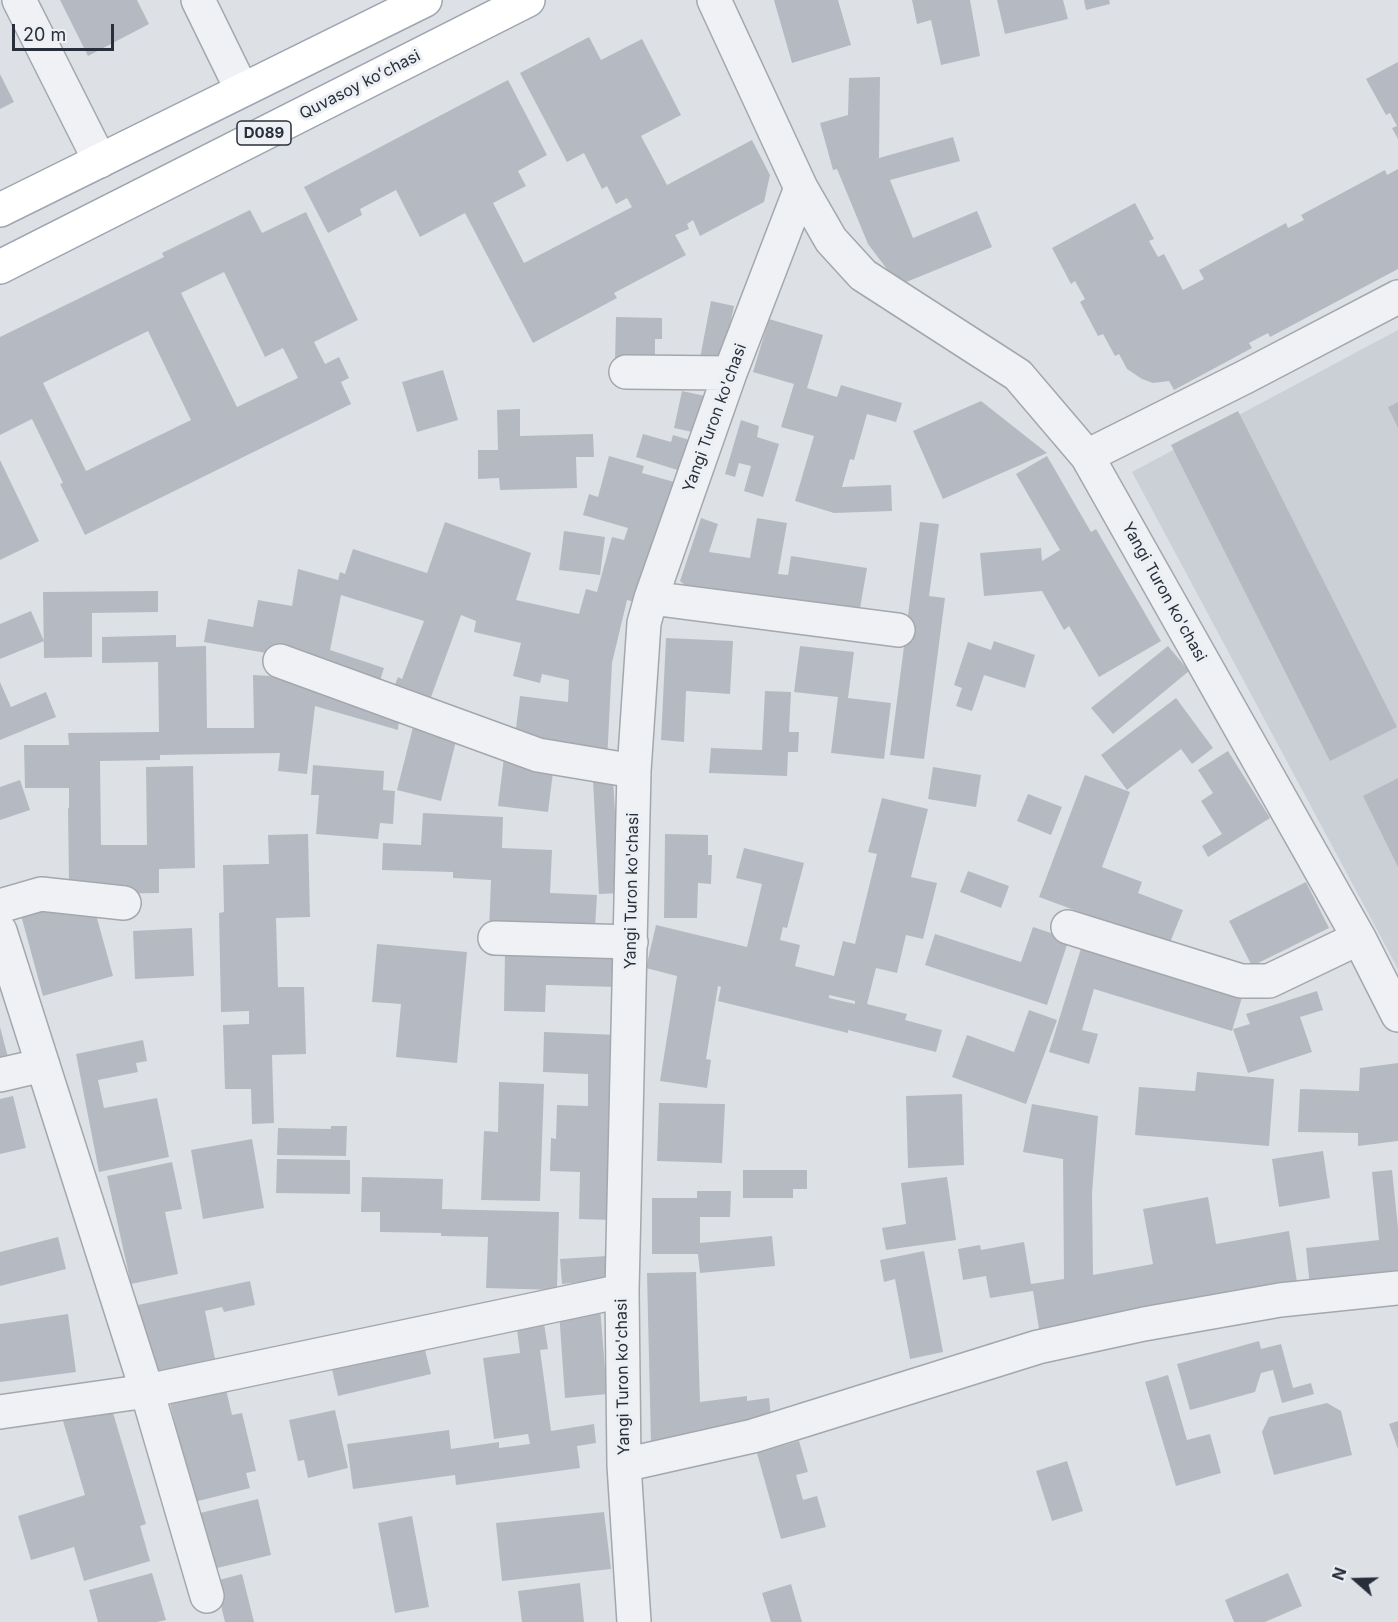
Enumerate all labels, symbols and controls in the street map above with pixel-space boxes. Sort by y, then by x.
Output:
scale bar [15,12,117,50]
text: 20 m [23,24,66,45]
street label: Quvasoy koʻchasi [296,46,424,124]
road number: D089 [237,121,291,145]
street label: Yangi Turon ko'chasi [679,341,751,495]
street label: Yangi Turon ko'chasi [1118,519,1210,665]
street label: Yangi Turon ko'chasi [621,813,643,969]
street label: Yangi Turon ko'chasi [612,1299,634,1455]
north arrow [1326,1550,1386,1610]
text: N [1328,1565,1351,1583]

